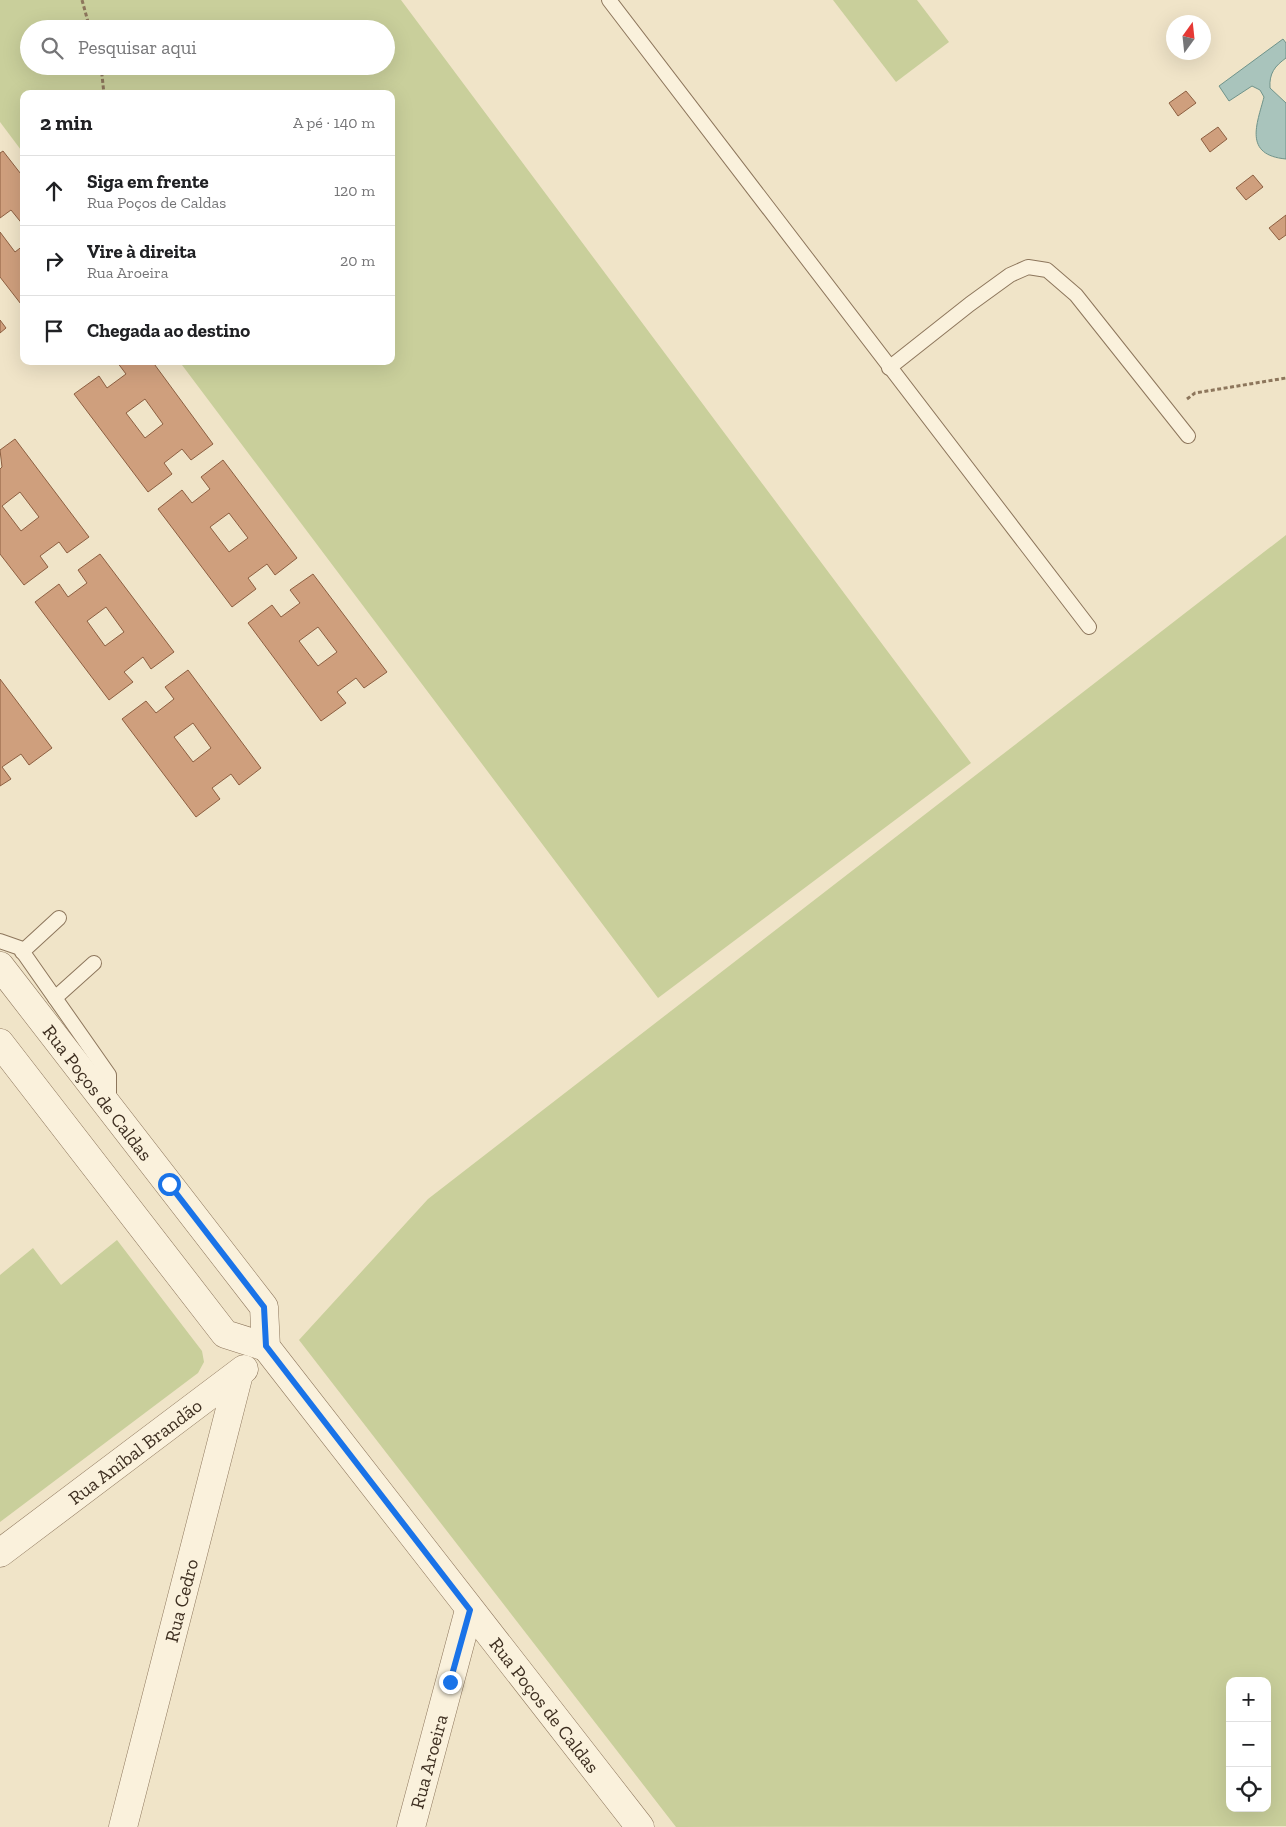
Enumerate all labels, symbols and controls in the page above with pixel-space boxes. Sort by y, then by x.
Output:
north arrow [1166,15,1211,60]
search box [20,20,395,75]
icon: search [38,34,66,62]
text: Pesquisar aqui [78,36,197,59]
text: 2 min [40,110,92,135]
text: A pé · 140 m [293,113,375,132]
text: Siga em frente [87,170,209,193]
icon: ahead [40,177,68,205]
text: 120 m [334,181,375,200]
text: Rua Poços de Caldas [87,193,226,212]
text: Vire à direita [87,240,196,263]
icon: right [40,247,68,275]
text: 20 m [340,251,375,270]
text: Rua Aroeira [87,263,168,282]
icon: arrive [40,317,68,345]
text: Chegada ao destino [87,319,250,342]
street label: Rua Poços de Caldas [38,1020,157,1165]
route start [158,1173,181,1196]
street label: Rua Aníbal Brandão [64,1394,207,1509]
street label: Rua Cedro [160,1556,203,1645]
street label: Rua Poços de Caldas [485,1633,604,1778]
route end [439,1671,462,1694]
map controls [1226,1677,1271,1812]
button: + [1226,1677,1271,1722]
street label: Rua Aroeira [405,1712,453,1811]
button: − [1226,1722,1271,1767]
button: locate [1226,1767,1271,1812]

